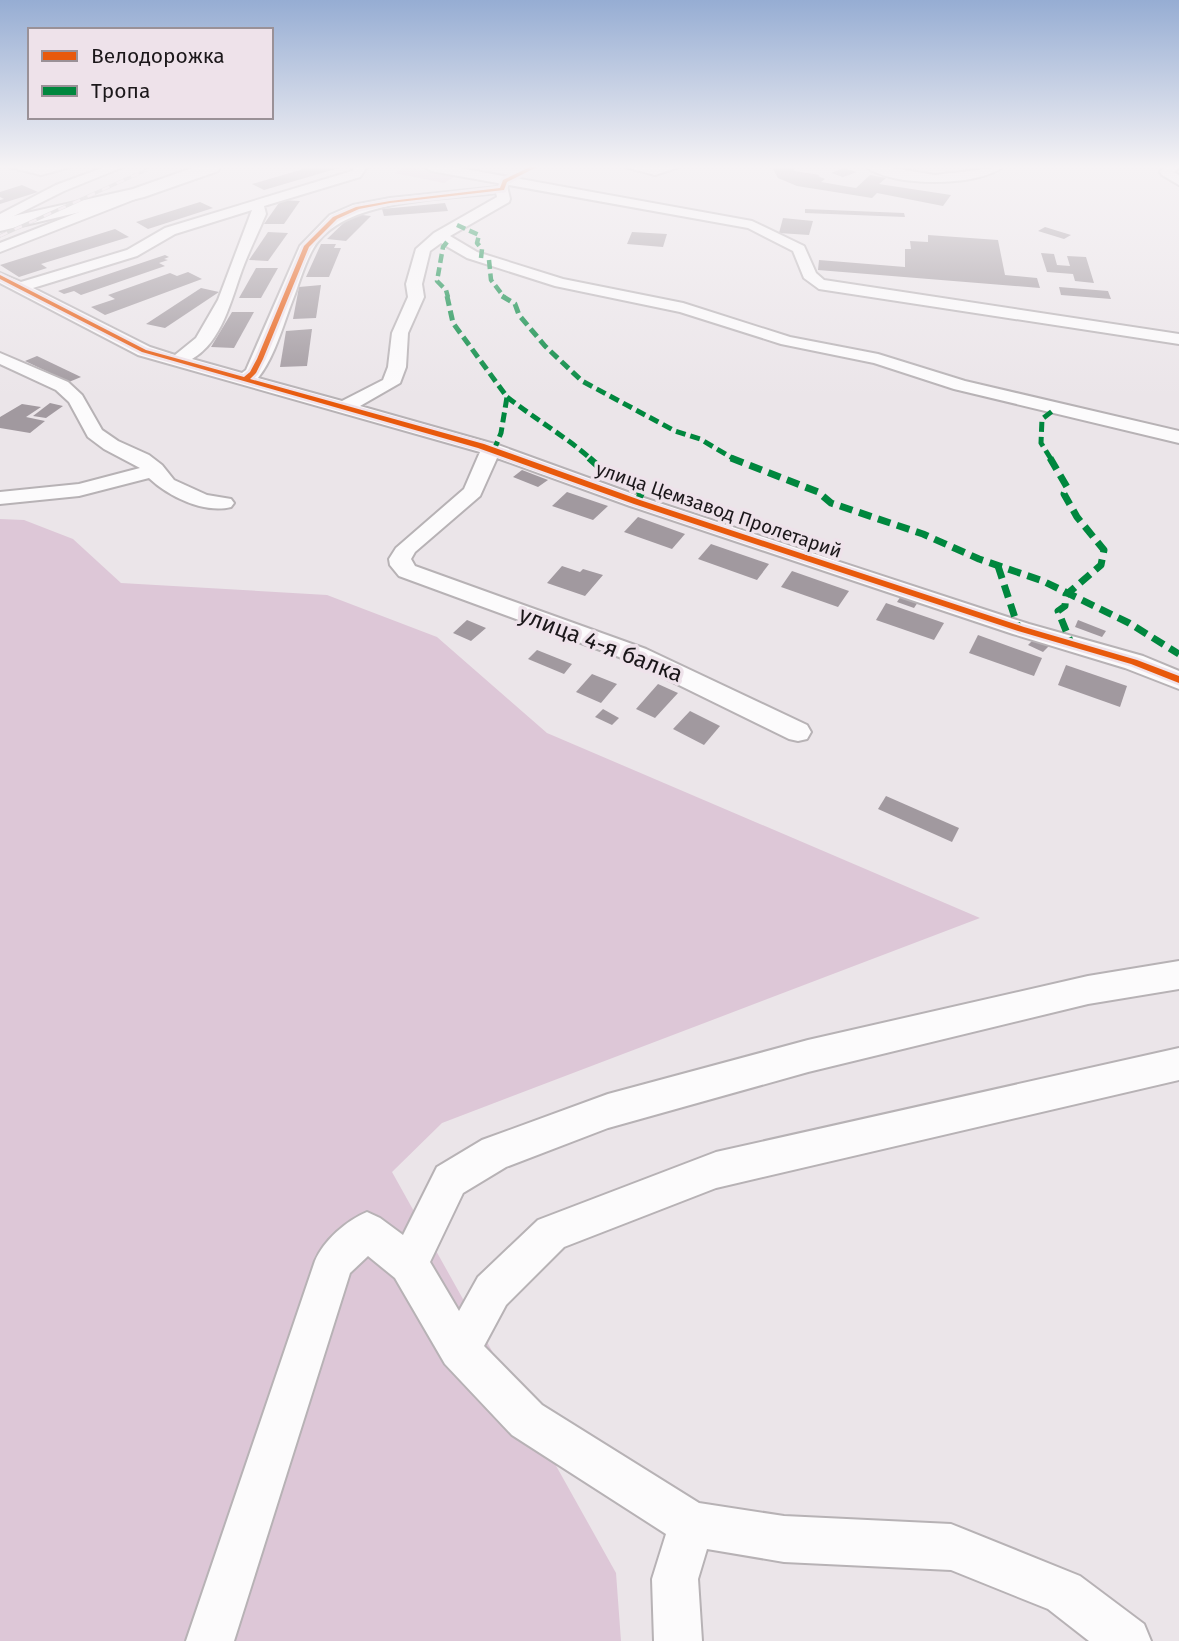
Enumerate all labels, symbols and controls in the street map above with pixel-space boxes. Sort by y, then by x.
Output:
legend [28,28,273,119]
text: Велодорожка [91,43,225,69]
text: Тропа [91,78,150,104]
street label: улица Цемзавод Пролетарий [593,457,845,563]
street label: улица 4-я балка [515,600,687,688]

